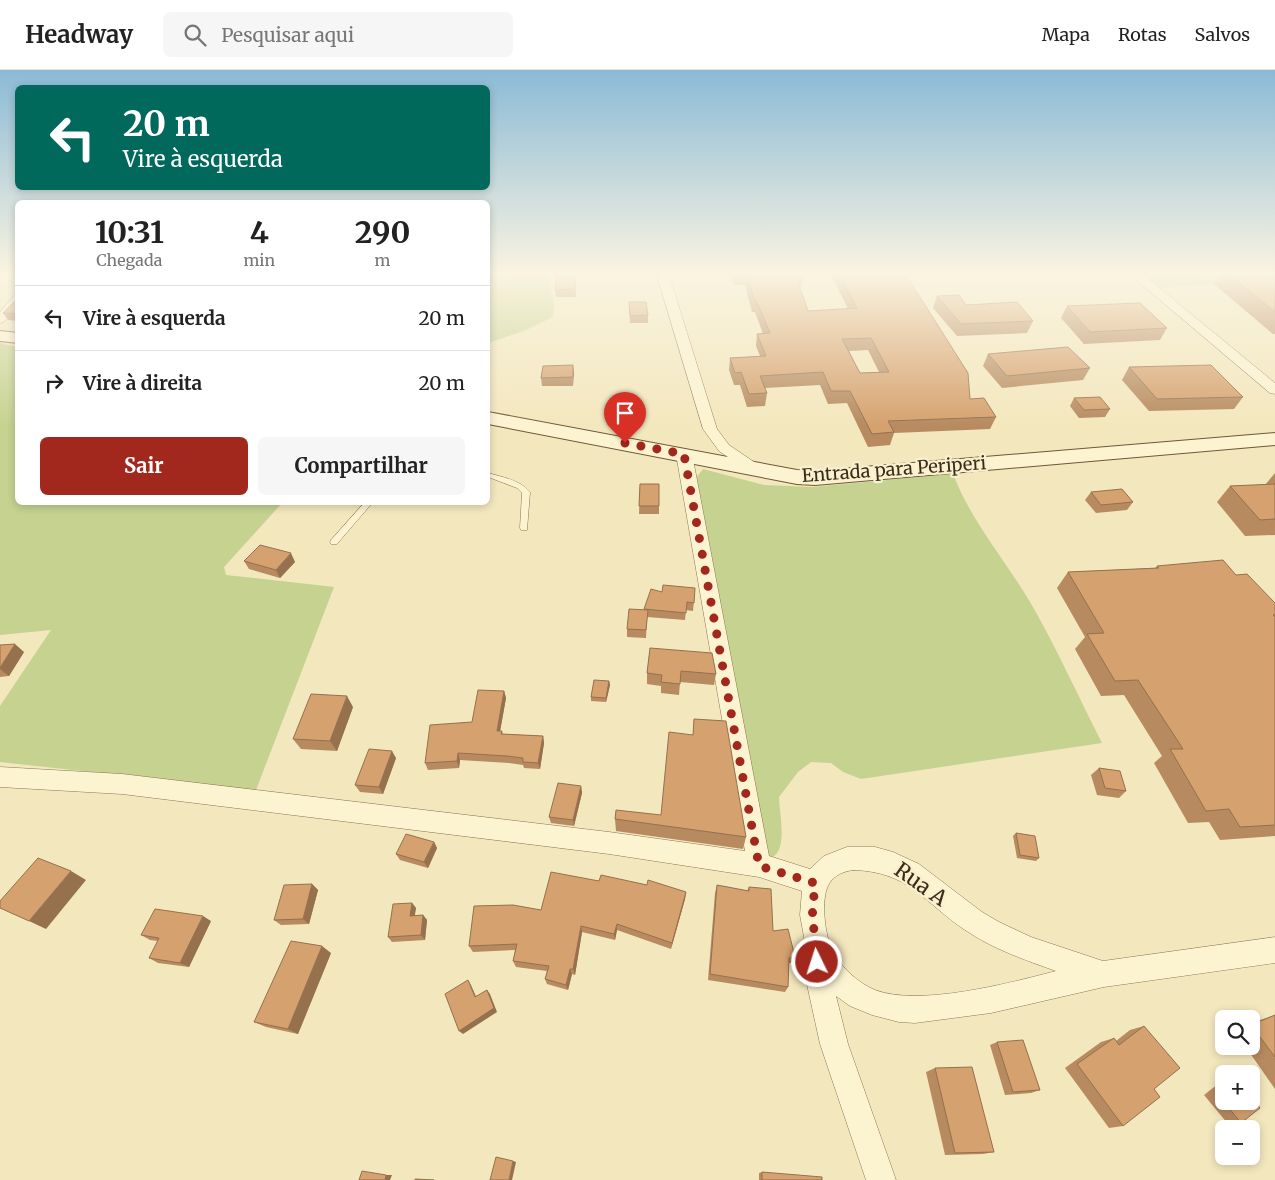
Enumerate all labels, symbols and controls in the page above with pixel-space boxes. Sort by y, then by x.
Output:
search box [163,12,513,57]
text: Headway [25,19,133,50]
icon: search [181,21,209,49]
text: Pesquisar aqui [221,23,354,47]
text: Mapa [1042,23,1090,46]
text: Rotas [1118,23,1167,46]
text: Salvos [1195,23,1250,46]
text: 20 m [123,102,210,146]
icon: left [40,105,105,170]
text: Vire à esquerda [123,145,283,173]
text: 10:31 [95,213,164,251]
text: 4 [250,213,269,251]
text: 290 [355,213,410,251]
text: Chegada [96,250,162,270]
text: min [243,250,275,270]
text: m [375,250,390,270]
icon: left [40,304,68,332]
text: Vire à esquerda [83,306,226,330]
text: 20 m [418,306,465,330]
icon: right [40,369,68,397]
text: Vire à direita [83,371,202,395]
text: 20 m [418,371,465,395]
pin [604,392,646,443]
icon: arrive [611,399,639,427]
button: Sair [40,437,248,495]
button: Compartilhar [258,437,465,495]
street label: Entrada para Periperi [801,451,987,487]
street label: Rua A [889,856,953,912]
position arrow [790,935,842,987]
map controls [1215,1010,1260,1165]
button: search [1215,1010,1260,1055]
button: + [1215,1065,1260,1110]
button: − [1215,1120,1260,1165]

